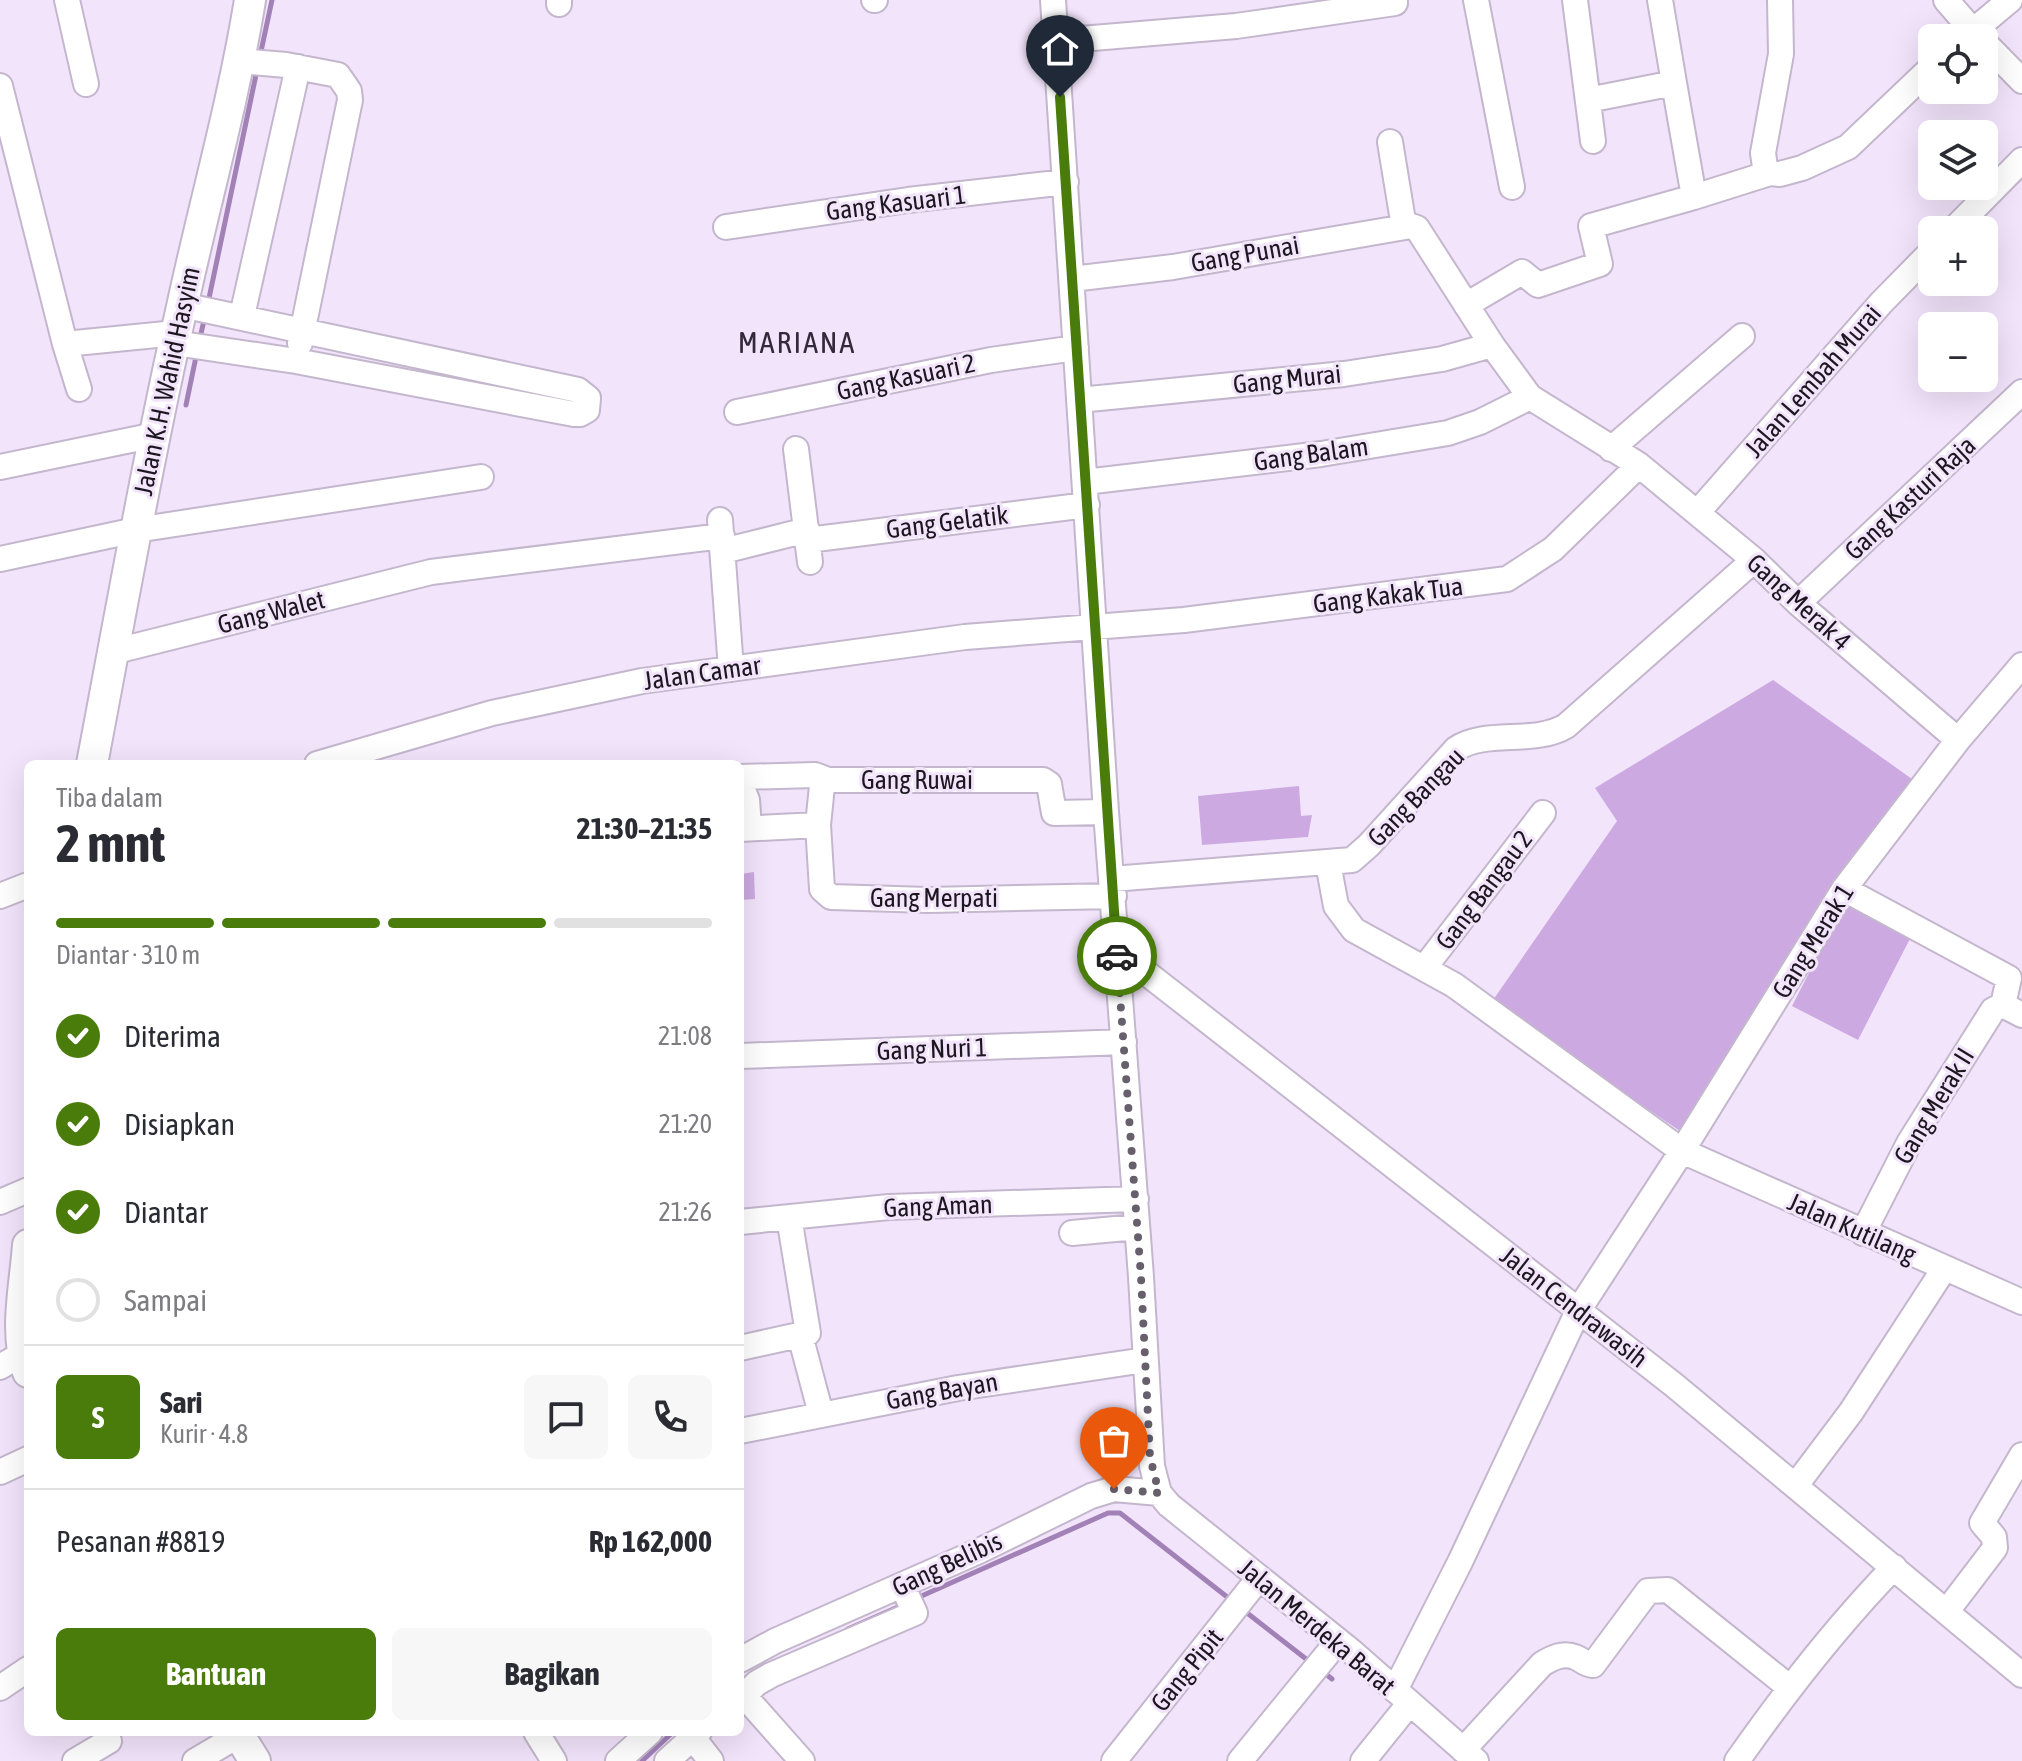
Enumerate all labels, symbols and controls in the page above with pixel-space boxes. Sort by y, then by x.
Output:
pin [1026,15,1094,97]
map controls [1918,24,1998,392]
button: locate [1918,24,1998,104]
icon: home [1038,27,1082,71]
button: layers [1918,120,1998,200]
street label: Gang Kasuari 1 [824,180,968,226]
button: + [1918,216,1998,296]
street label: Gang Punai [1189,230,1301,278]
street label: Jalan K.H. Wahid Hasyim [128,264,206,498]
street label: Jalan Lembah Murai [1739,299,1887,463]
button: − [1918,312,1998,392]
district label: MARIANA [738,325,856,359]
street label: Gang Kasuari 2 [834,348,978,406]
street label: Gang Murai [1232,358,1342,400]
street label: Gang Kasturi Raja [1839,430,1981,566]
street label: Gang Balam [1252,431,1370,477]
street label: Gang Gelatik [884,500,1010,544]
street label: Gang Merak 4 [1741,548,1857,656]
street label: Gang Kakak Tua [1311,571,1465,619]
street label: Gang Walet [214,584,328,640]
street label: Jalan Camar [642,650,763,696]
street label: Gang Bangau [1362,741,1470,853]
street label: Gang Ruwai [861,765,973,795]
text: Tiba dalam [56,783,163,813]
text: 21:30–21:35 [577,811,712,845]
text: 2 mnt [56,813,165,873]
street label: Gang Bangau 2 [1429,825,1539,955]
street label: Gang Merak 1 [1766,878,1860,1004]
street label: Gang Merpati [870,883,998,913]
courier [1077,916,1157,996]
icon: car [1095,934,1139,978]
text: Diantar · 310 m [56,940,200,970]
icon: check [56,1014,100,1058]
text: Diterima [124,1019,221,1053]
text: 21:08 [658,1021,712,1051]
street label: Gang Nuri 1 [876,1032,988,1066]
street label: Gang Merak II [1888,1043,1980,1169]
icon: check [56,1102,100,1146]
text: Disiapkan [124,1107,235,1141]
text: 21:20 [658,1109,712,1139]
street label: Jalan Kutilang [1783,1186,1921,1270]
street label: Gang Aman [883,1189,993,1223]
icon: check [56,1190,100,1234]
text: Diantar [124,1195,208,1229]
text: 21:26 [658,1197,712,1227]
street label: Jalan Cendrawasih [1494,1240,1654,1374]
text: Sampai [124,1283,207,1317]
street label: Gang Bayan [884,1366,1000,1416]
button: chat [524,1375,608,1459]
button: phone [628,1375,712,1459]
text: Sari [160,1385,202,1419]
text: S [92,1400,104,1434]
pin [1080,1407,1148,1489]
text: Kurir · 4.8 [160,1419,248,1449]
icon: bag [1092,1419,1136,1463]
text: Pesanan #8819 [56,1524,225,1558]
text: Rp 162,000 [589,1524,712,1558]
street label: Gang Belibis [887,1526,1007,1602]
street label: Jalan Merdeka Barat [1233,1553,1401,1701]
street label: Gang Pipit [1145,1623,1229,1717]
button: Bantuan [56,1628,376,1720]
button: Bagikan [392,1628,712,1720]

